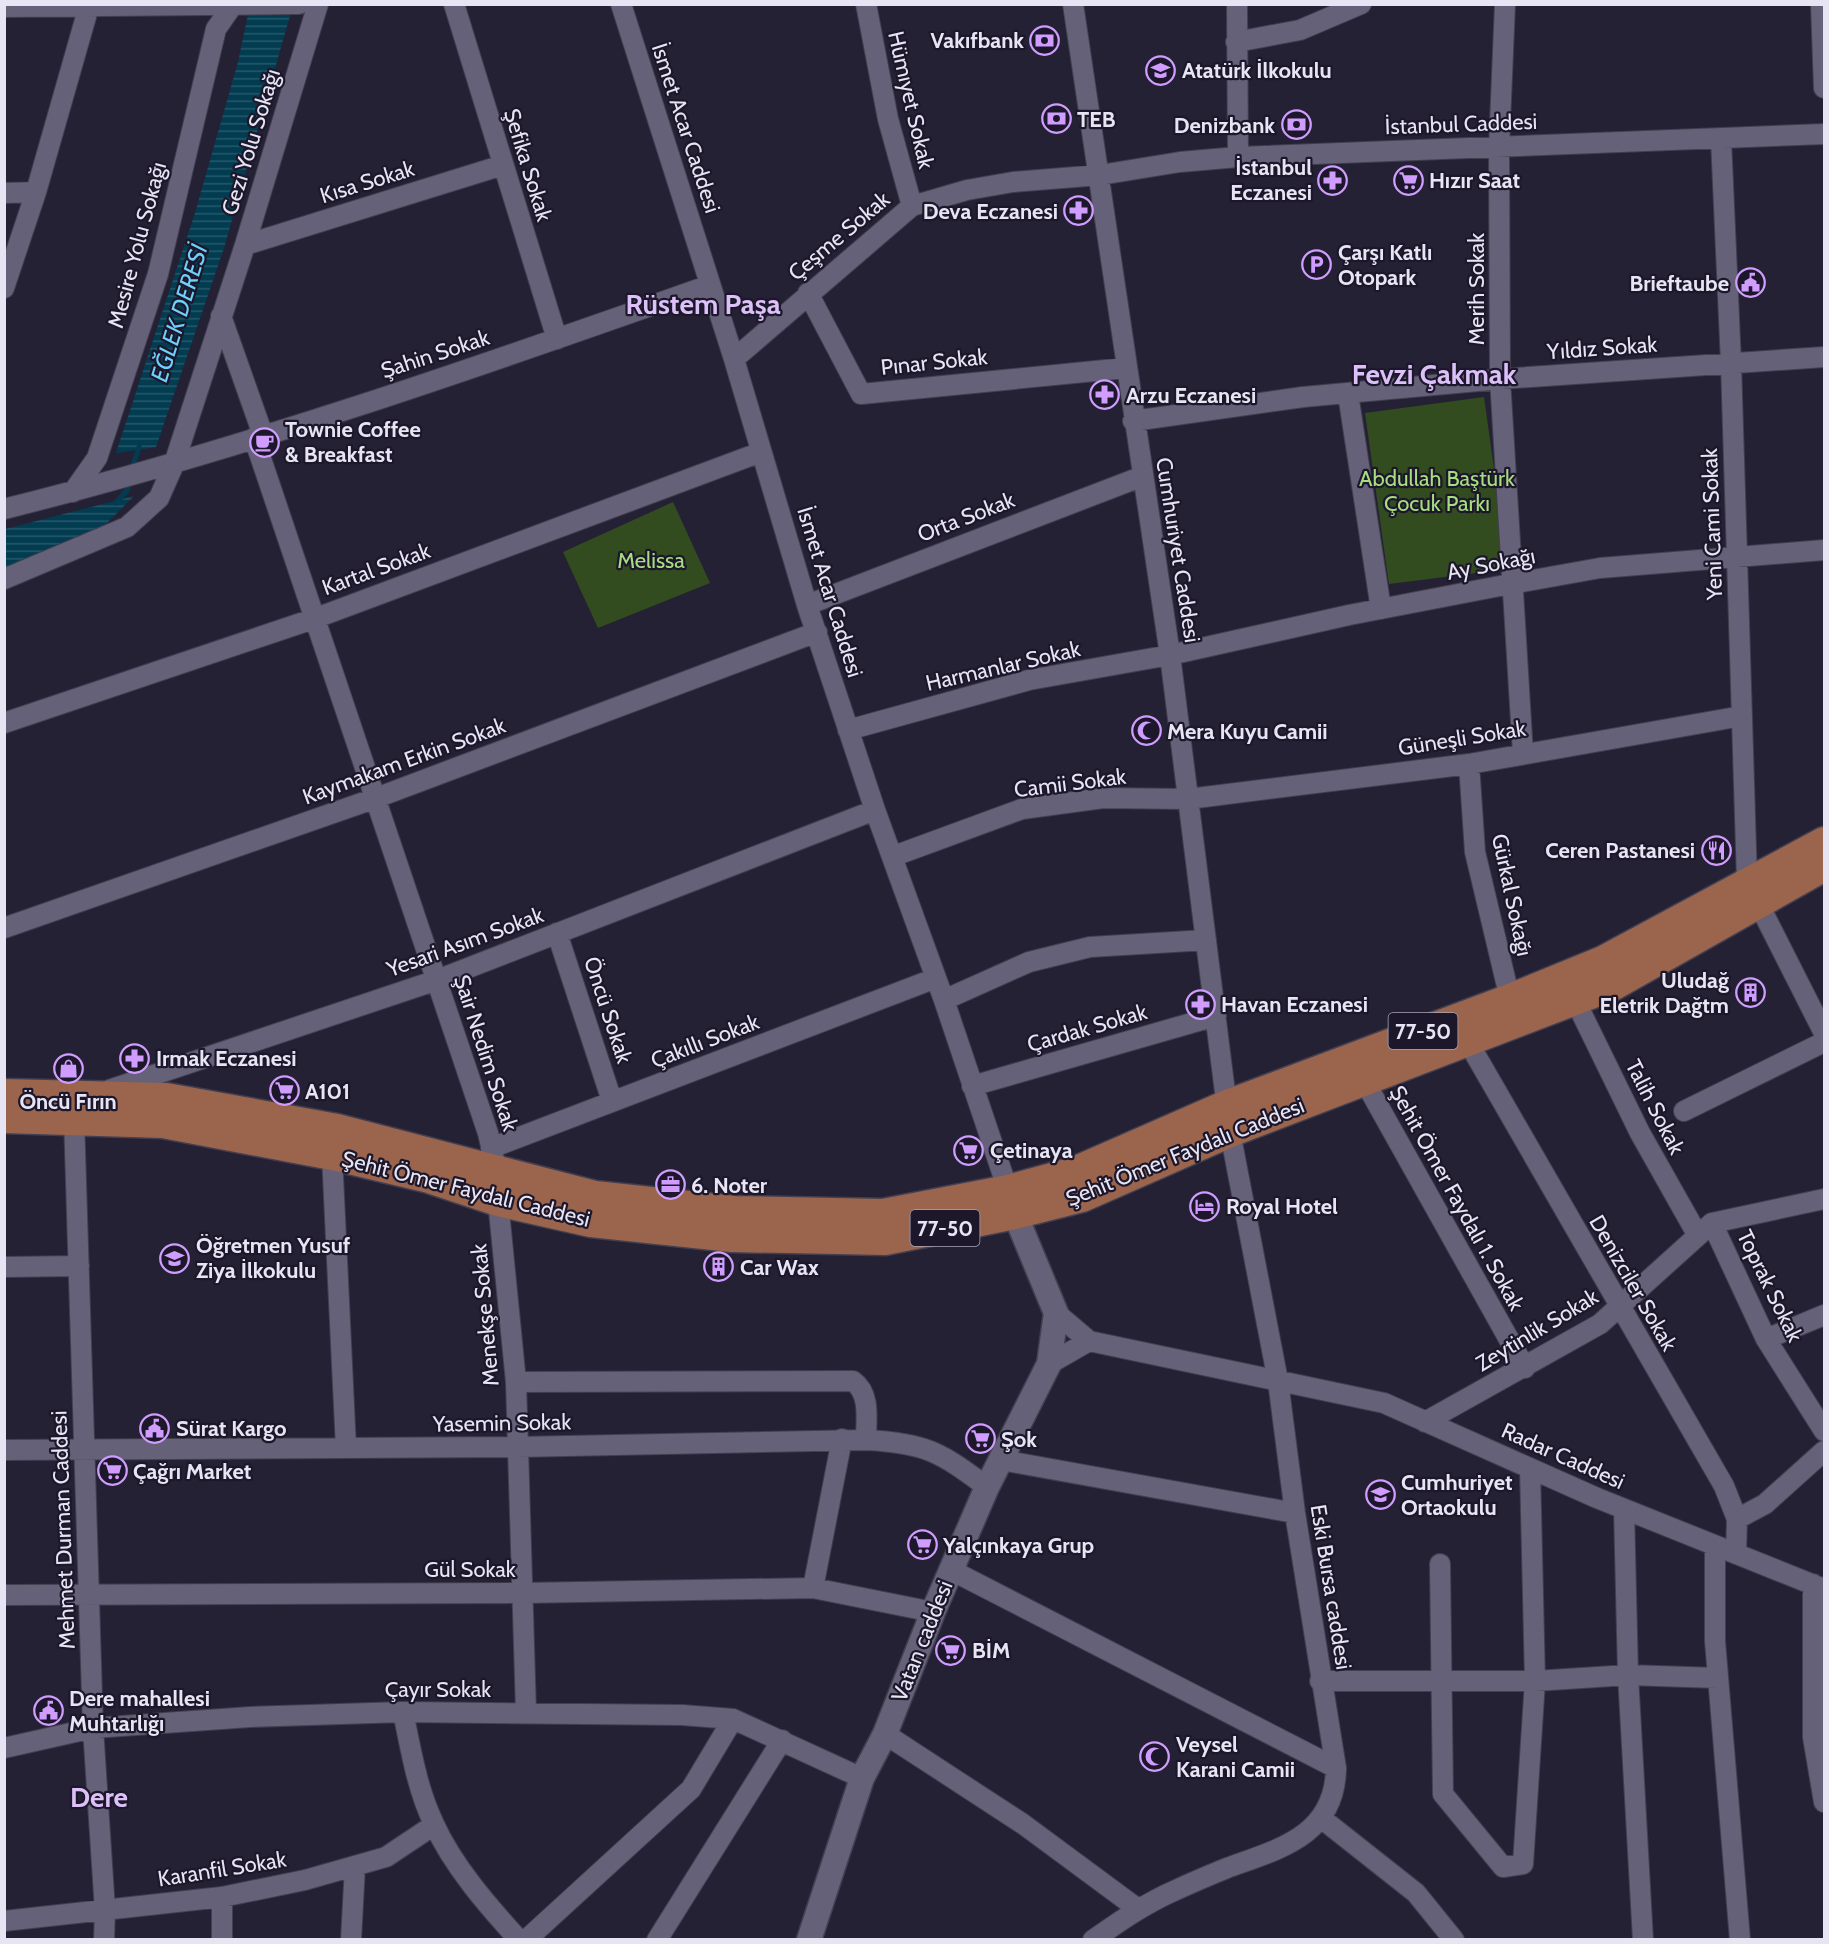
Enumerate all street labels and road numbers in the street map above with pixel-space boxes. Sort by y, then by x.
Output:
street label: Hümıyet Sokak [882,29,940,172]
street label: İsmet Acar Caddesi [646,40,726,216]
street label: Gezi Yolu Sokağı [216,66,286,218]
street label: Şefika Sokak [498,105,558,225]
street label: İstanbul Caddesi [1384,108,1538,140]
street label: Kısa Sokak [316,155,418,209]
street label: Mesire Yolu Sokağı [102,159,172,331]
street label: Çeşme Sokak [783,186,895,286]
street label: Merih Sokak [1463,233,1490,345]
street label: Şahin Sokak [377,324,493,384]
street label: Yıldız Sokak [1545,331,1658,365]
street label: Pınar Sokak [879,343,989,381]
street label: Yeni Cami Sokak [1696,447,1728,601]
street label: Cumhuriyet Caddesi [1150,455,1206,645]
street label: Orta Sokak [914,486,1018,548]
street label: İsmet Acar Caddesi [791,503,869,681]
street label: Kartal Sokak [318,537,434,601]
street label: Ay Sokağı [1444,542,1538,586]
street label: Harmanlar Sokak [923,635,1083,697]
street label: Kaymakam Erkin Sokak [299,712,509,810]
street label: Güneşli Sokak [1396,715,1528,761]
street label: Camii Sokak [1012,763,1128,803]
street label: Gürkal Sokağı [1486,831,1538,959]
street label: Yesari Asım Sokak [382,901,547,983]
street label: Öncü Sokak [578,953,638,1067]
street label: Şair Nedim Sokak [448,971,524,1135]
street label: Çardak Sokak [1024,998,1150,1058]
street label: Çakıllı Sokak [647,1008,763,1074]
road number: 77-50 [1388,1013,1458,1049]
street label: Talih Sokak [1620,1055,1690,1159]
street label: Şehit Ömer Faydalı 1. Sokak [1384,1081,1530,1315]
street label: Şehit Ömer Faydalı Caddesi [1062,1092,1308,1212]
street label: Şehit Ömer Faydalı Caddesi [339,1145,593,1233]
road number: 77-50 [910,1210,980,1246]
street label: Denizciler Sokak [1583,1210,1683,1356]
street label: Toprak Sokak [1731,1225,1809,1347]
street label: Menekşe Sokak [465,1243,505,1387]
street label: Zeytinlik Sokak [1471,1283,1603,1377]
street label: Yasemin Sokak [432,1408,571,1438]
street label: Mehmet Durman Caddesi [45,1410,81,1650]
street label: Radar Caddesi [1497,1417,1629,1495]
street label: Eski Bursa caddesi [1305,1503,1357,1671]
street label: Gül Sokak [424,1556,516,1583]
street label: Vatan caddesi [885,1577,959,1705]
street label: Çayır Sokak [385,1676,491,1703]
street label: Karanfil Sokak [156,1845,288,1892]

